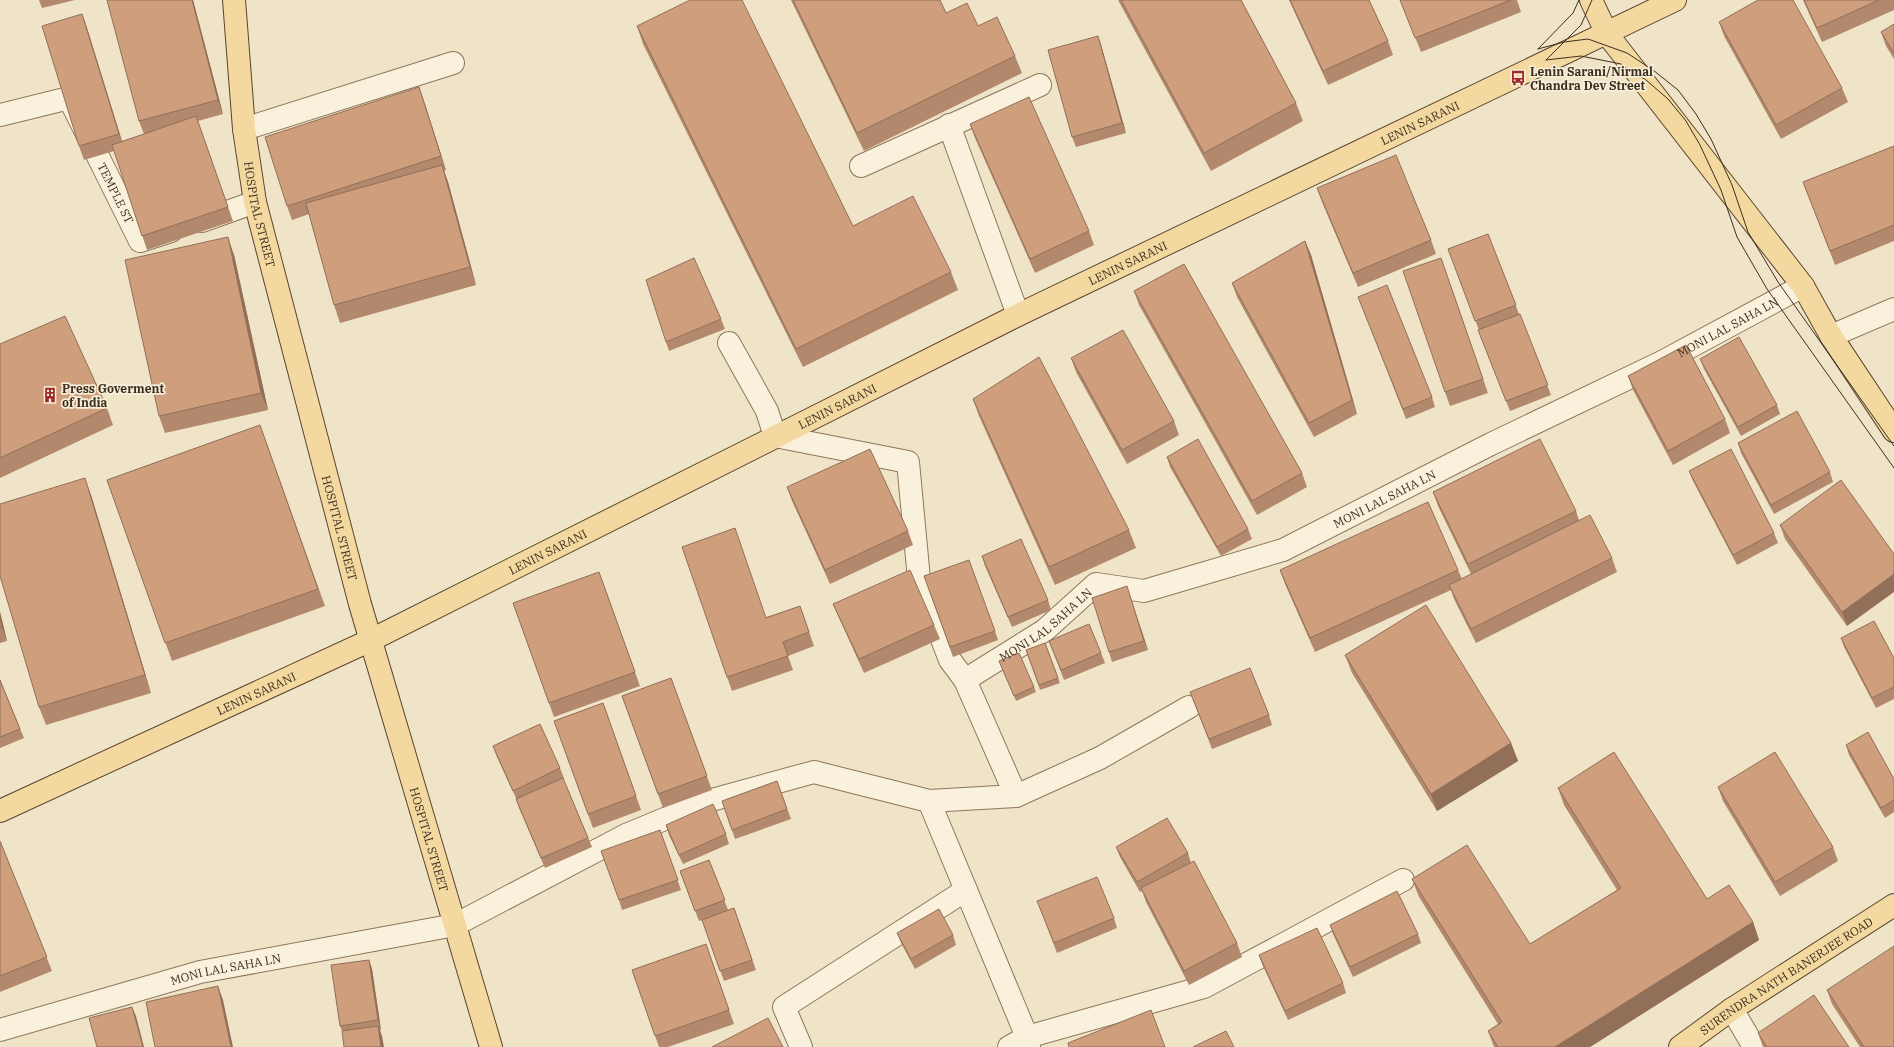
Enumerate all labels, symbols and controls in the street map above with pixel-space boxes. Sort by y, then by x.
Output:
place label: Lenin Sarani/Nirmal Chandra Dev Street [1530,64,1653,93]
bus stop icon: Lenin Sarani/Nirmal Chandra Dev Street [1509,69,1527,87]
street label: LENIN SARANI [1378,97,1461,148]
street label: TEMPLE ST [95,160,138,226]
street label: HOSPITAL STREET [241,160,279,269]
street label: LENIN SARANI [1086,237,1169,288]
street label: MONI LAL SAHA LN [1674,293,1781,360]
street label: LENIN SARANI [795,380,879,432]
place label: Press Goverment of India [62,381,164,410]
building icon: Press Goverment of India [41,386,59,404]
street label: MONI LAL SAHA LN [1330,466,1438,531]
street label: HOSPITAL STREET [319,474,361,582]
street label: LENIN SARANI [506,525,589,577]
street label: MONI LAL SAHA LN [996,584,1095,664]
street label: LENIN SARANI [214,668,298,718]
street label: HOSPITAL STREET [407,785,452,893]
street label: SURENDRA NATH BANERJEE ROAD [1697,913,1875,1038]
street label: MONI LAL SAHA LN [168,950,282,988]

